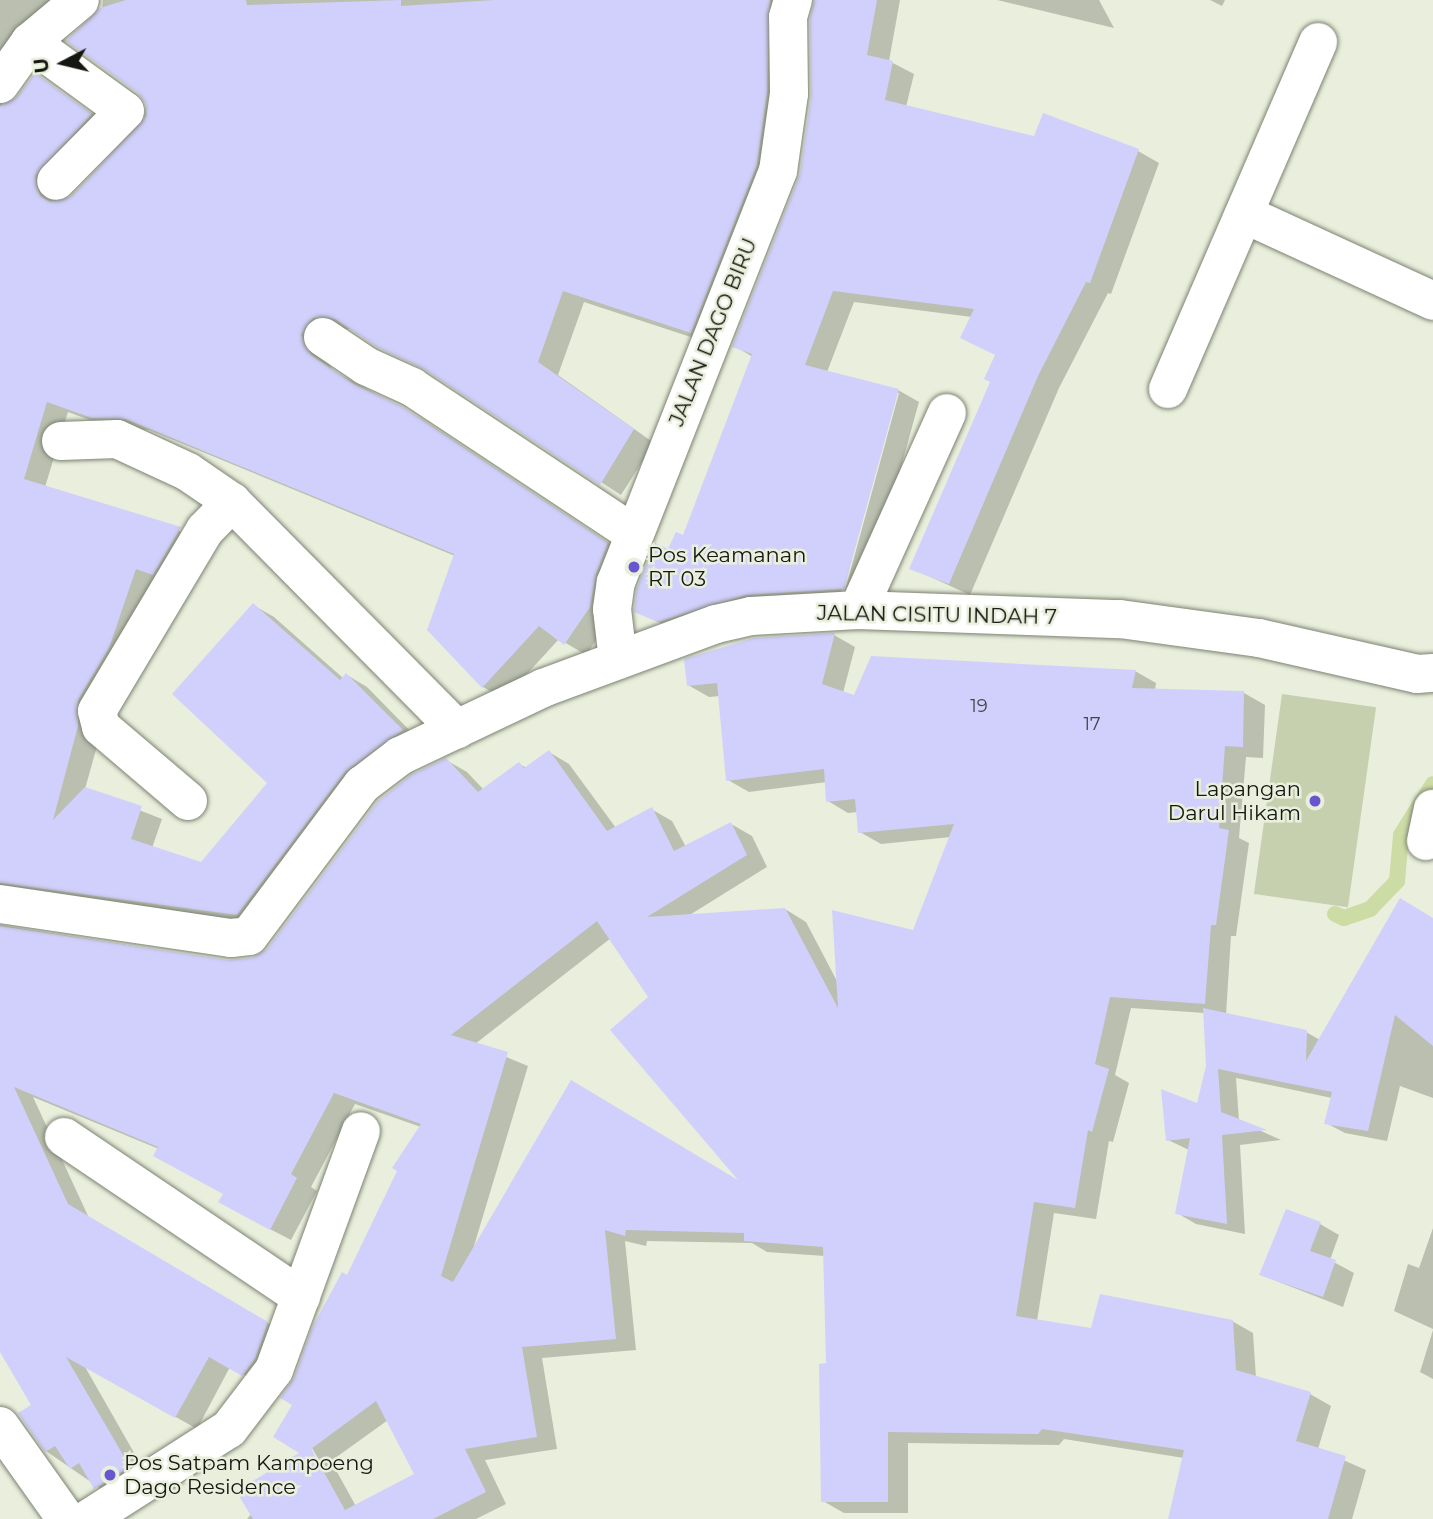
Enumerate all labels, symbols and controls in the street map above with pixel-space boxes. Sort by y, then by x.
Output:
north arrow [28,28,98,98]
text: U [29,57,54,74]
street label: JALAN DAGO BIRU [664,234,762,430]
place label: Pos Keamanan RT 03 [648,542,806,592]
marker: Pos Keamanan RT 03 [626,559,642,575]
street label: JALAN CISITU INDAH 7 [817,600,1057,630]
house number: 19 [970,695,988,717]
house number: 17 [1083,713,1101,735]
place label: Lapangan Darul Hikam [1168,776,1301,826]
marker: Lapangan Darul Hikam [1307,793,1323,809]
place label: Pos Satpam Kampoeng Dago Residence [124,1450,374,1500]
marker: Pos Satpam Kampoeng Dago Residence [102,1467,118,1483]

